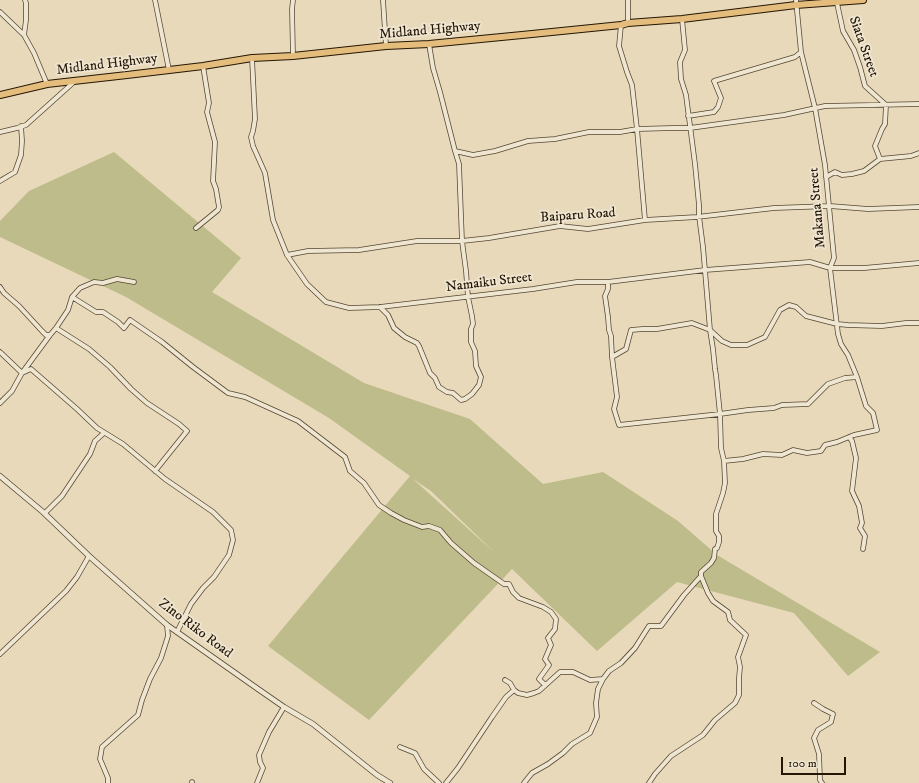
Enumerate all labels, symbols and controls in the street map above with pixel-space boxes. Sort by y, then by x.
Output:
street label: Siata Street [844,14,882,80]
street label: Midland Highway [379,18,481,44]
street label: Midland Highway [56,50,158,80]
street label: Makana Street [806,167,830,249]
street label: Baiparu Road [540,205,616,227]
street label: Namaiku Street [445,269,533,297]
street label: Zino Riko Road [155,596,235,662]
scale bar [783,749,848,775]
text: 100 m [788,756,817,771]

